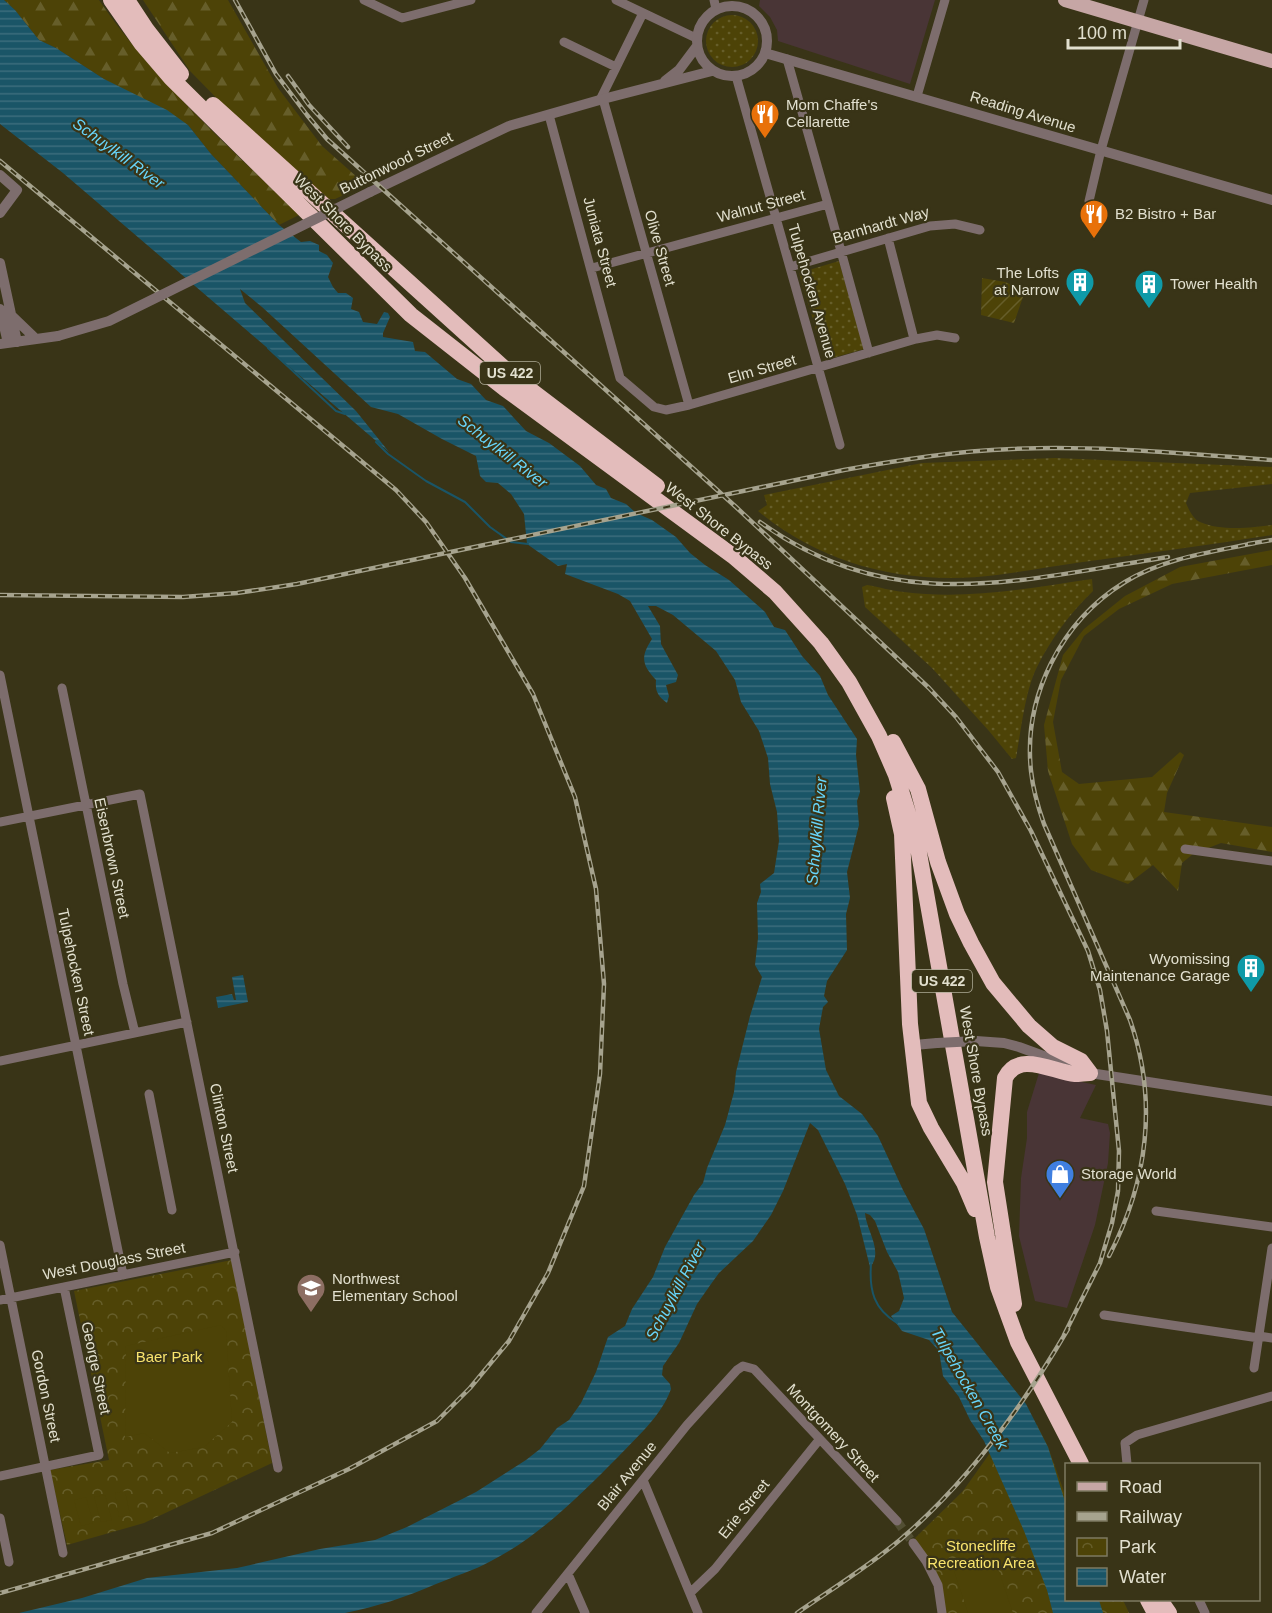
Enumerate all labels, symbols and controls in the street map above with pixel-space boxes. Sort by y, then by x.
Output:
scale bar [1068,12,1180,50]
text: 100 m [1077,23,1127,43]
street label: Reading Avenue [968,87,1078,136]
place label: Mom Chaffe's Cellarette [786,96,878,130]
restaurant icon: Mom Chaffe's Cellarette [749,98,781,140]
water label: Schuylkill River [70,115,168,193]
street label: Buttonwood Street [337,127,456,197]
street label: West Shore Bypass [291,170,396,275]
street label: Walnut Street [715,185,807,225]
street label: Juniata Street [580,195,621,290]
restaurant icon: B2 Bistro + Bar [1078,198,1110,240]
street label: Barnhardt Way [831,203,931,246]
place label: B2 Bistro + Bar [1115,205,1216,222]
street label: Olive Street [642,208,680,289]
street label: Tulpehocken Avenue [785,222,840,360]
place label: The Lofts at Narrow [994,264,1059,298]
building icon: The Lofts at Narrow [1064,266,1096,308]
building icon: Tower Health [1133,268,1165,310]
place label: Tower Health [1170,275,1258,292]
street label: Elm Street [726,350,799,386]
road number: US 422 [480,362,540,384]
water label: Schuylkill River [455,411,551,492]
street label: West Shore Bypass [662,478,776,573]
water label: Schuylkill River [803,776,830,886]
street label: Eisenbrown Street [91,796,134,920]
street label: Tulpehocken Street [55,907,98,1038]
place label: Wyomissing Maintenance Garage [1090,950,1230,984]
building icon: Wyomissing Maintenance Garage [1235,952,1267,994]
road number: US 422 [912,970,972,992]
street label: West Shore Bypass [957,1005,996,1137]
street label: Clinton Street [207,1082,242,1175]
shop icon: Storage World [1044,1158,1076,1200]
place label: Storage World [1081,1165,1177,1182]
street label: West Douglass Street [41,1238,187,1283]
water label: Schuylkill River [642,1239,709,1343]
place label: Northwest Elementary School [332,1270,458,1304]
school or university icon: Northwest Elementary School [295,1272,327,1314]
street label: George Street [78,1320,115,1417]
water label: Tulpehocken Creek [928,1324,1012,1453]
street label: Gordon Street [28,1348,65,1445]
park label: Baer Park [136,1348,203,1365]
street label: Montgomery Street [784,1380,884,1486]
street label: Blair Avenue [594,1438,660,1514]
legend [1065,1463,1260,1601]
street label: Erie Street [715,1475,773,1542]
text: Road [1119,1477,1162,1497]
text: Railway [1119,1507,1182,1527]
park label: Stonecliffe Recreation Area [927,1537,1035,1571]
text: Park [1119,1537,1157,1557]
text: Water [1119,1567,1166,1587]

